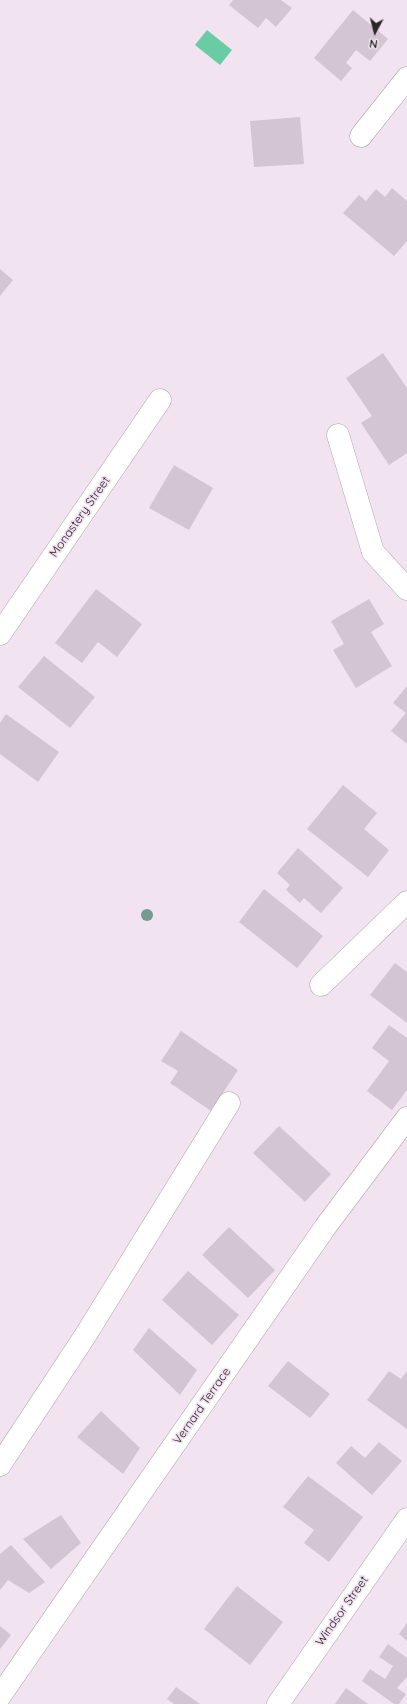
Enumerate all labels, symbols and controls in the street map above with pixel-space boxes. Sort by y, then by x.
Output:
north arrow [355,12,395,52]
text: N [369,36,378,51]
street label: Monastery Street [47,474,113,560]
street label: Vernard Terrace [170,1365,234,1447]
street label: Windsor Street [313,1573,371,1649]

